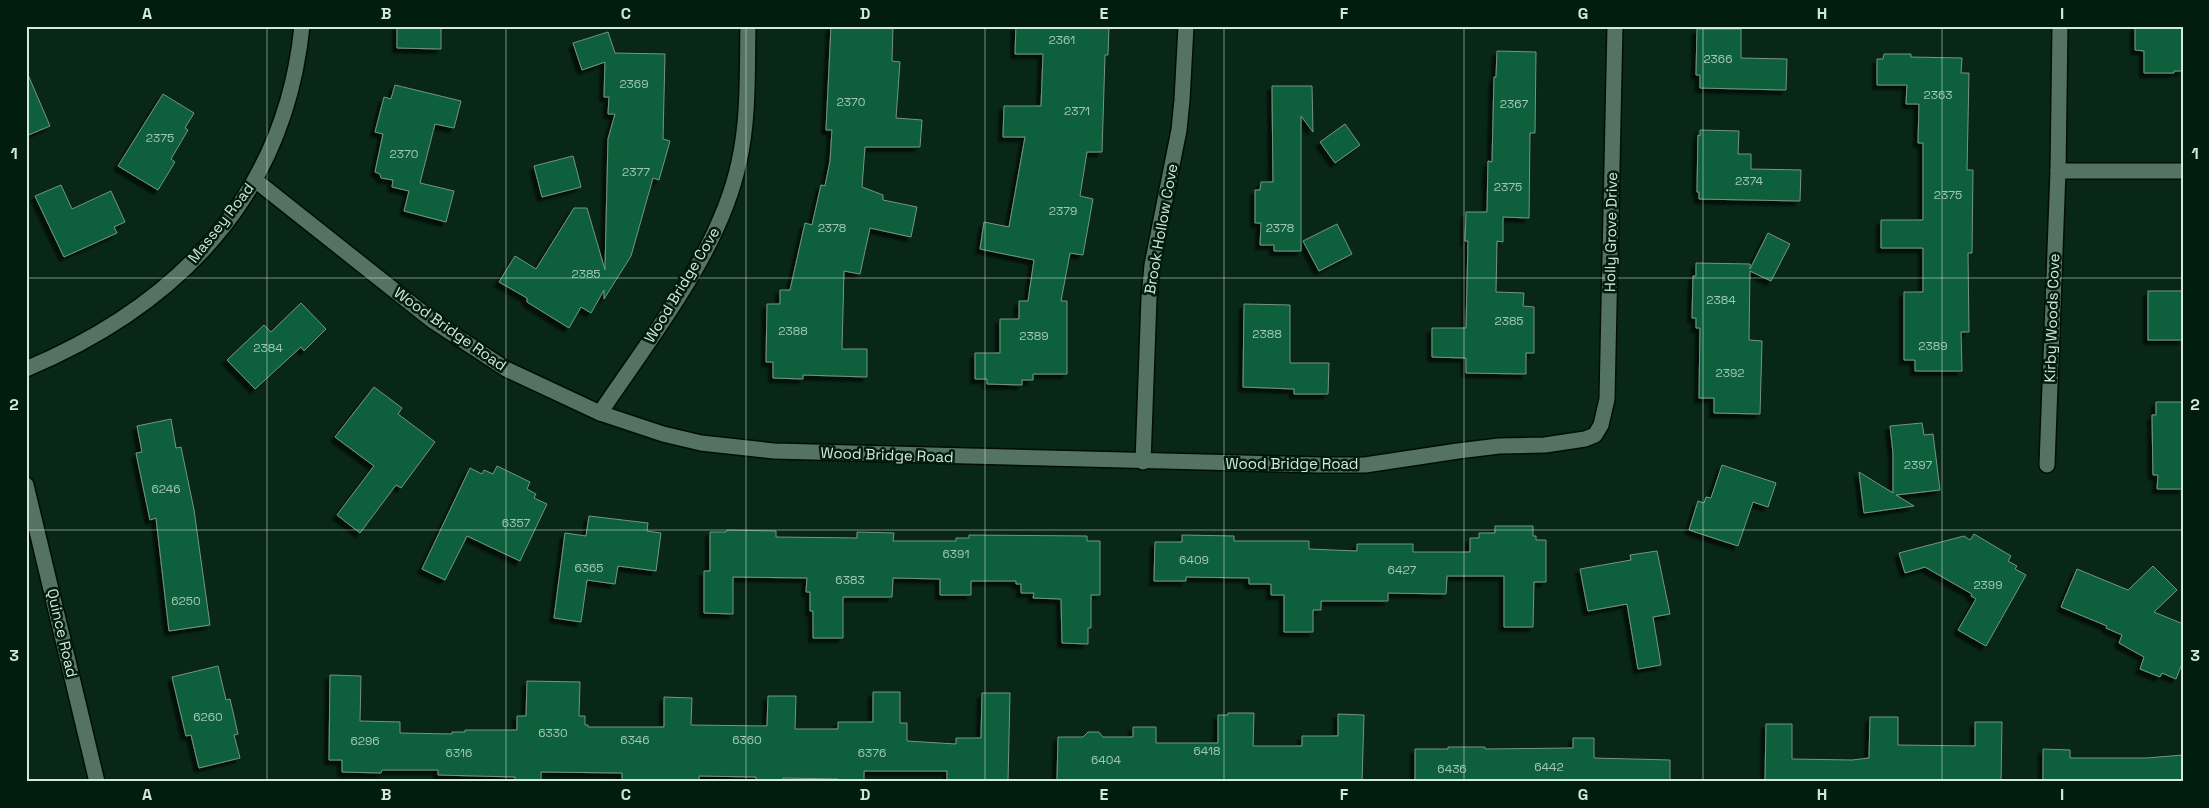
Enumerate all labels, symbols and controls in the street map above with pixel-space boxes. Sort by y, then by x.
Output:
text: A [142,3,152,24]
text: B [381,3,391,24]
text: C [621,3,631,24]
text: D [860,3,870,24]
text: E [1100,3,1109,24]
text: F [1340,3,1349,24]
text: G [1578,3,1588,24]
text: H [1817,3,1827,24]
text: I [2060,3,2064,24]
house number: 2361 [1049,32,1075,48]
house number: 2366 [1703,51,1733,67]
house number: 2369 [619,76,649,92]
house number: 2363 [1923,87,1953,103]
house number: 2370 [837,94,865,110]
house number: 2367 [1500,96,1528,112]
house number: 2371 [1064,103,1090,119]
house number: 2375 [146,130,174,146]
text: 1 [10,143,18,164]
text: 1 [2191,143,2199,164]
house number: 2370 [390,146,418,162]
street label: Brook Hollow Cove [1140,162,1181,296]
house number: 2377 [622,164,650,180]
street label: Holly Grove Drive [1600,172,1621,292]
house number: 2374 [1735,173,1763,189]
street label: Massey Road [184,179,258,266]
house number: 2375 [1494,179,1522,195]
house number: 2375 [1934,187,1962,203]
house number: 2379 [1049,203,1077,219]
house number: 2378 [818,220,846,236]
house number: 2378 [1266,220,1294,236]
street label: Wood Bridge Cove [640,223,724,346]
street label: Kirby Woods Cove [2040,253,2063,383]
house number: 2385 [571,266,601,282]
street label: Wood Bridge Road [390,283,510,375]
house number: 2384 [1706,292,1736,308]
house number: 2385 [1494,313,1524,329]
house number: 2388 [778,323,808,339]
house number: 2388 [1252,326,1282,342]
house number: 2389 [1019,328,1049,344]
house number: 2389 [1918,338,1948,354]
house number: 2384 [253,340,283,356]
house number: 2392 [1715,365,1745,381]
text: 2 [9,394,19,415]
text: 2 [2190,394,2200,415]
street label: Wood Bridge Road [820,443,954,466]
street label: Wood Bridge Road [1225,454,1359,473]
house number: 2397 [1904,457,1932,473]
house number: 6246 [151,481,181,497]
house number: 6357 [502,515,530,531]
house number: 6391 [943,546,969,562]
house number: 6409 [1179,552,1209,568]
house number: 6365 [574,560,604,576]
house number: 6427 [1388,562,1417,578]
house number: 6383 [835,572,865,588]
house number: 2399 [1973,577,2003,593]
street label: Quince Road [43,587,82,679]
house number: 6250 [171,593,201,609]
text: 3 [9,645,19,666]
text: 3 [2190,645,2200,666]
house number: 6260 [193,709,223,725]
house number: 6330 [538,725,568,741]
house number: 6346 [620,732,650,748]
house number: 6360 [732,732,762,748]
house number: 6296 [350,733,380,749]
house number: 6418 [1193,743,1221,759]
house number: 6316 [446,745,472,761]
house number: 6376 [858,745,886,761]
house number: 6404 [1091,752,1122,768]
house number: 6442 [1534,759,1564,775]
house number: 6436 [1437,761,1467,777]
text: A [142,784,152,805]
text: B [381,784,391,805]
text: C [621,784,631,805]
text: D [860,784,870,805]
text: E [1100,784,1109,805]
text: F [1340,784,1349,805]
text: G [1578,784,1588,805]
text: H [1817,784,1827,805]
text: I [2060,784,2064,805]

